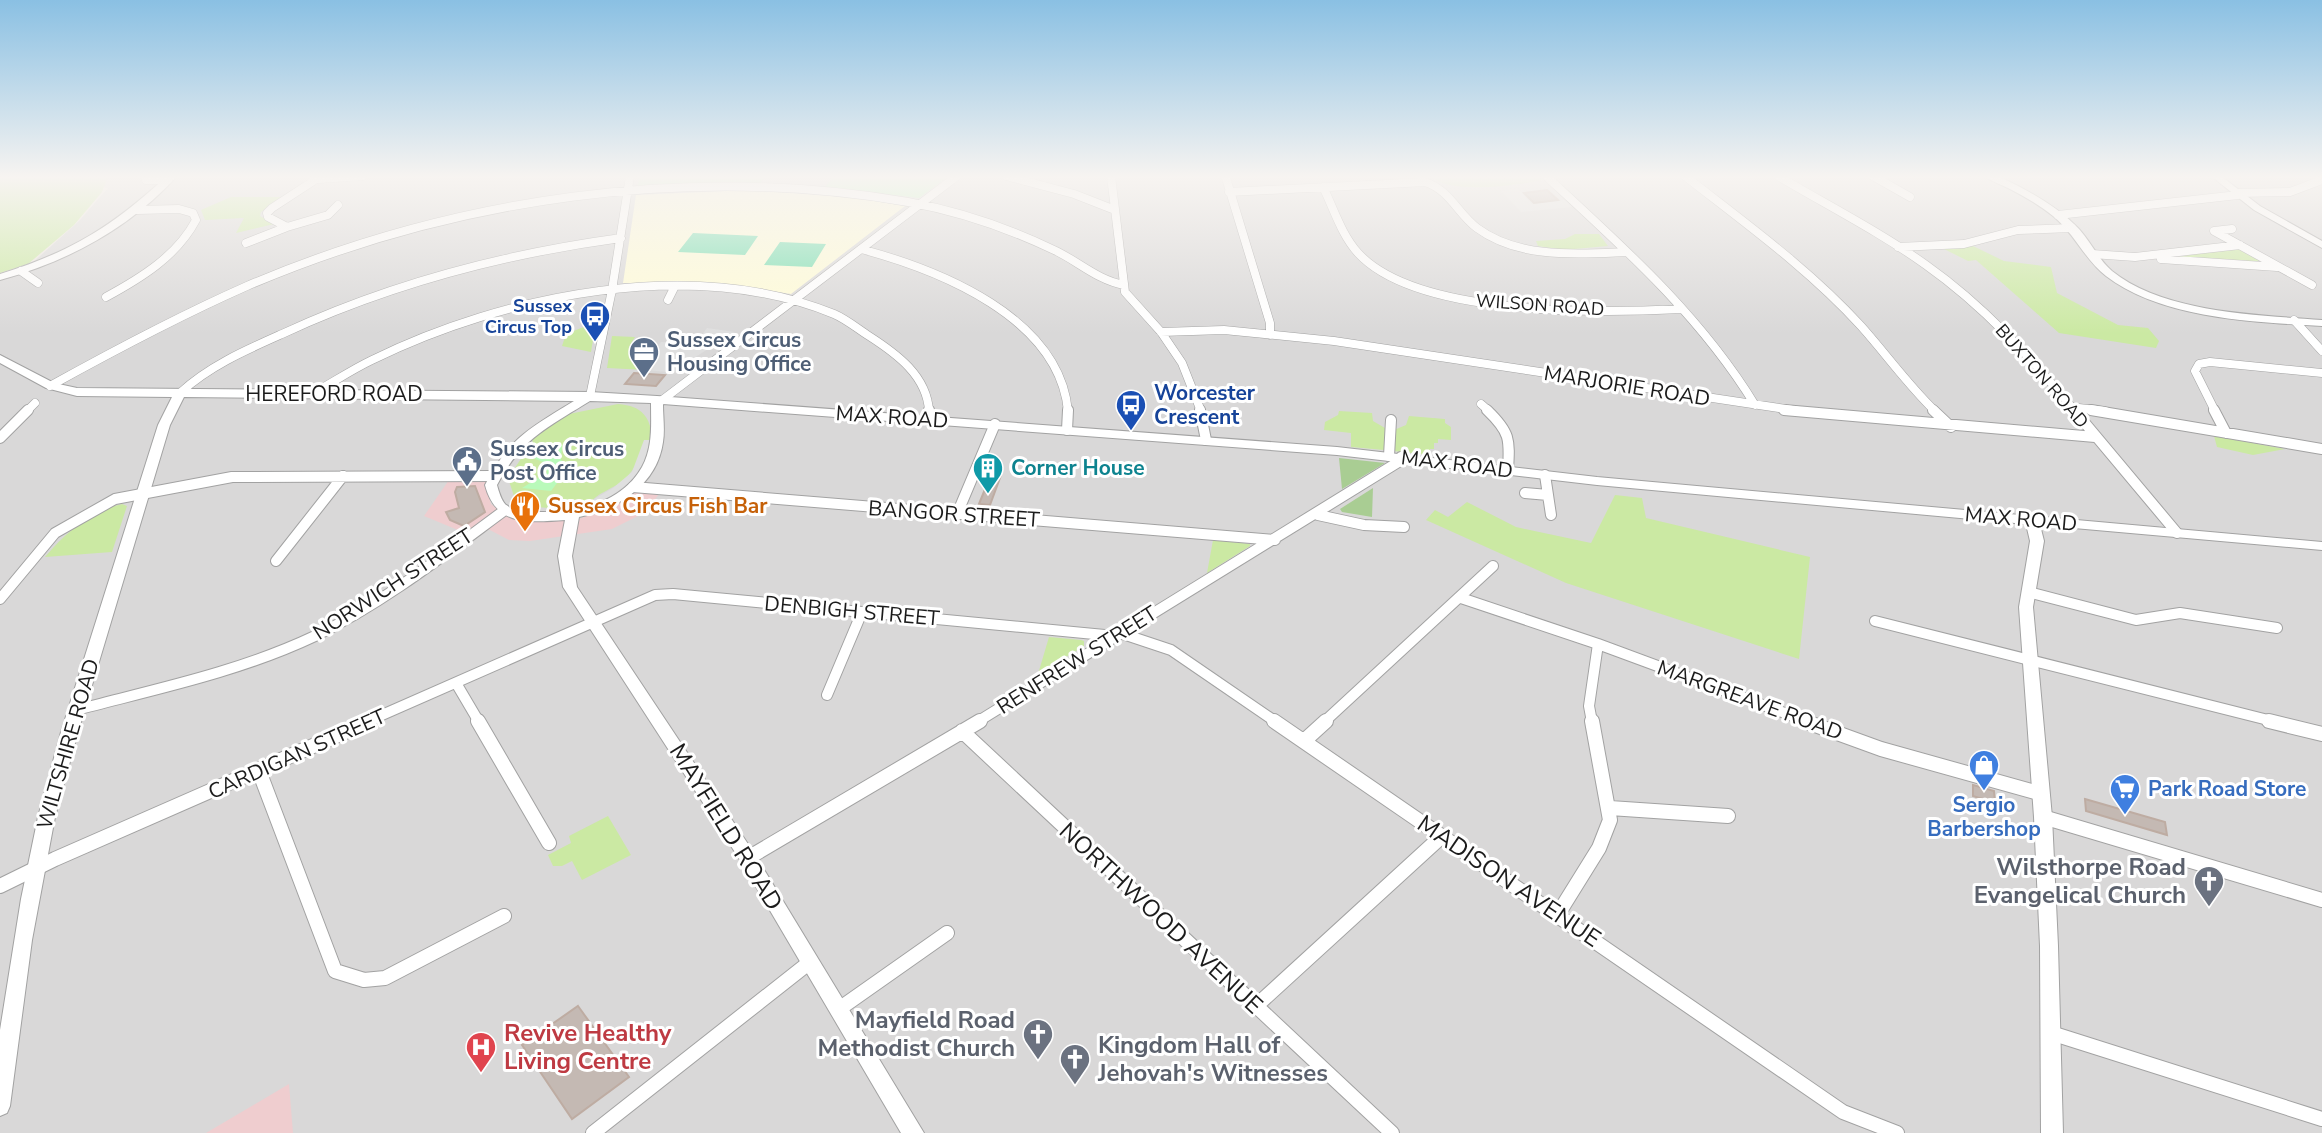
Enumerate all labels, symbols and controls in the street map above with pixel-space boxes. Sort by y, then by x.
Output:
street label: WILSON ROAD [1475,289,1605,321]
place label: Sussex Circus Top [485,294,572,339]
bus stop icon: Sussex Circus Top [578,299,612,343]
street label: BUXTON ROAD [1990,319,2094,433]
place label: Sussex Circus Housing Office [667,326,811,378]
office icon: Sussex Circus Housing Office [627,335,661,379]
street label: MARJORIE ROAD [1542,359,1712,413]
place label: Worcester Crescent [1154,379,1256,431]
street label: HEREFORD ROAD [245,380,423,408]
bus stop icon: Worcester Crescent [1114,388,1148,432]
street label: MAX ROAD [835,399,949,435]
place label: Sussex Circus Post Office [490,435,624,487]
street label: MAX ROAD [1399,443,1515,485]
public building icon: Sussex Circus Post Office [450,444,484,488]
building icon: Corner House [971,451,1005,495]
place label: Corner House [1011,454,1145,482]
restaurant icon: Sussex Circus Fish Bar [508,489,542,533]
place label: Sussex Circus Fish Bar [548,492,768,520]
street label: BANGOR STREET [867,494,1041,534]
street label: MAX ROAD [1964,500,2078,538]
street label: NORWICH STREET [308,522,479,646]
street label: DENBIGH STREET [763,589,941,633]
street label: RENFREW STREET [991,599,1163,721]
street label: MARGREAVE ROAD [1653,653,1847,747]
street label: WILTSHIRE ROAD [30,656,106,832]
street label: CARDIGAN STREET [204,702,391,806]
street label: MAYFIELD ROAD [662,738,790,916]
shop icon: Sergio Barbershop [1967,748,2001,792]
supermarket icon: Park Road Store [2108,772,2142,816]
place label: Park Road Store [2148,775,2307,803]
place label: Sergio Barbershop [1927,791,2041,843]
street label: MADISON AVENUE [1411,808,1607,954]
street label: NORTHWOOD AVENUE [1052,815,1270,1021]
place label: Wilsthorpe Road Evangelical Church [1974,851,2186,911]
church icon: Wilsthorpe Road Evangelical Church [2192,864,2226,908]
place label: Mayfield Road Methodist Church [818,1004,1015,1064]
place label: Revive Healthy Living Centre [504,1017,672,1077]
church icon: Mayfield Road Methodist Church [1021,1017,1055,1061]
place label: Kingdom Hall of Jehovah's Witnesses [1097,1029,1328,1089]
hospital icon: Revive Healthy Living Centre [464,1030,498,1074]
church icon: Kingdom Hall of Jehovah's Witnesses [1058,1042,1092,1086]

